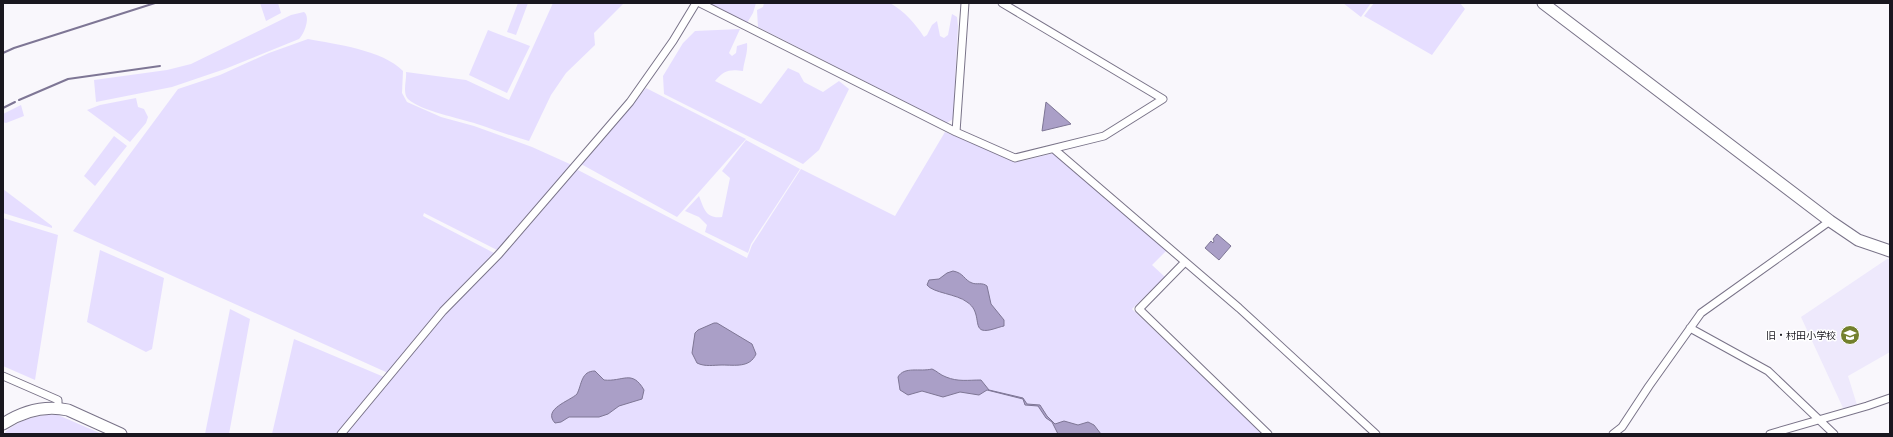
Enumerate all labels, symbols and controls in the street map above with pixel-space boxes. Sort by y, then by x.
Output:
school or university icon: 旧・村田小学校 [1839,324,1861,346]
place label: 旧・村田小学校 [1766,328,1836,342]

